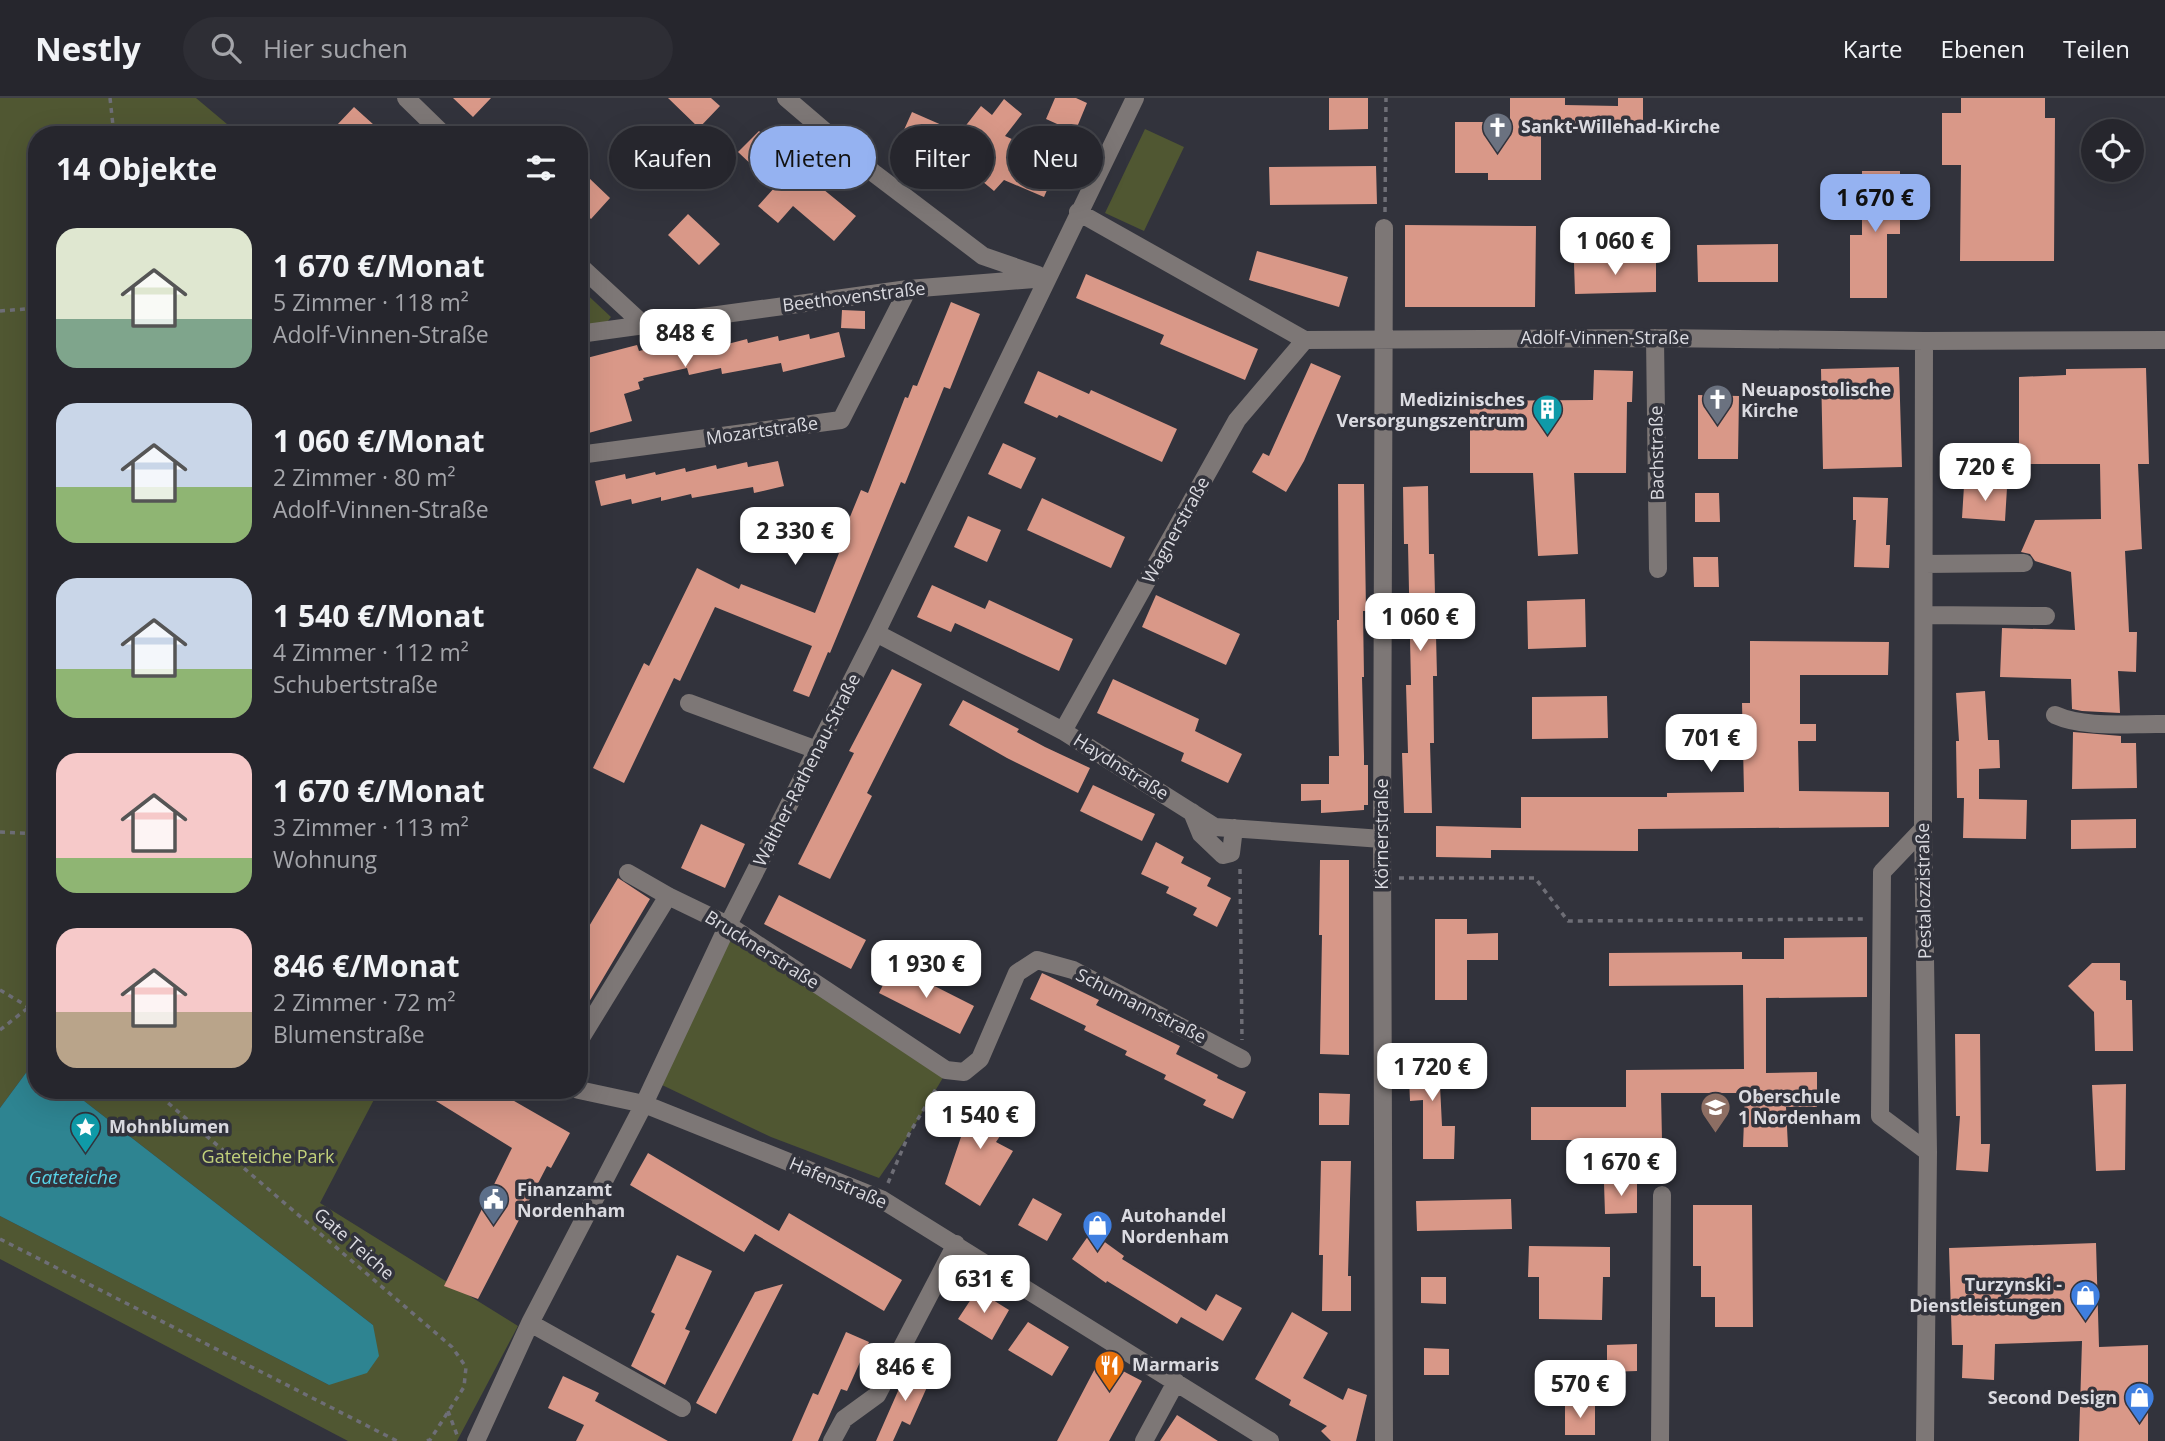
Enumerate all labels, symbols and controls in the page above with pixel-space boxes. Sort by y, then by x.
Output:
search box [183,17,673,80]
text: Nestly [35,26,141,71]
icon: search [207,29,245,67]
text: Hier suchen [263,30,408,66]
text: Karte [1843,32,1903,65]
text: Ebenen [1941,32,2025,65]
text: Teilen [2063,32,2130,65]
church icon: Sankt-Willehad-Kirche [1481,110,1515,154]
place label: Sankt-Willehad-Kirche [1521,114,1720,138]
map controls [2081,119,2144,182]
button: locate [2081,119,2144,182]
chip: Kaufen [609,126,736,189]
chip: Mieten [750,126,876,189]
chip: Filter [890,126,994,189]
chip: Neu [1008,126,1103,189]
text: 14 Objekte [56,148,217,189]
icon: filters [522,149,560,187]
pin: 1 670 € [1810,174,1940,234]
text: 1 670 € [1836,181,1914,213]
pin: 1 060 € [1550,218,1680,277]
text: 1 060 € [1576,224,1654,256]
text: 1 670 €/Monat [273,245,484,286]
icon: home [112,256,196,340]
street label: Beethovenstraße [781,275,927,317]
text: 5 Zimmer · 118 m² [273,286,469,318]
pin: 848 € [636,310,734,369]
text: 848 € [656,316,714,348]
text: Adolf-Vinnen-Straße [273,318,489,350]
street label: Adolf-Vinnen-Straße [1521,325,1689,349]
place label: Neuapostolische Kirche [1741,377,1891,422]
church icon: Neuapostolische Kirche [1701,383,1735,427]
place label: Medizinisches Versorgungszentrum [1337,387,1525,432]
building icon: Medizinisches Versorgungszentrum [1531,393,1565,437]
street label: Bachstraße [1643,405,1669,501]
street label: Mozartstraße [704,410,819,450]
text: 1 060 €/Monat [273,420,484,461]
icon: home [112,431,196,515]
pin: 720 € [1936,444,2034,503]
text: 720 € [1956,450,2014,482]
text: 2 Zimmer · 80 m² [273,461,456,493]
street label: Wagnerstraße [1136,472,1214,587]
text: Adolf-Vinnen-Straße [273,493,489,525]
pin: 2 330 € [730,508,860,567]
text: 2 330 € [756,514,834,546]
pin: 1 060 € [1355,594,1485,653]
text: 1 540 €/Monat [273,595,484,636]
text: 1 060 € [1381,600,1459,632]
icon: home [112,606,196,690]
text: 4 Zimmer · 112 m² [273,636,469,668]
text: Schubertstraße [273,668,438,700]
street label: Walther-Rathenau-Straße [747,669,865,870]
pin: 701 € [1662,714,1760,774]
text: 701 € [1682,721,1740,753]
street label: Haydnstraße [1069,727,1174,805]
text: 1 670 €/Monat [273,770,484,811]
street label: Körnerstraße [1369,778,1393,890]
icon: home [112,781,196,865]
text: 3 Zimmer · 113 m² [273,811,469,843]
street label: Pestalozzistraße [1910,823,1936,959]
text: Wohnung [273,843,377,875]
street label: Brucknerstraße [701,904,824,994]
pin: 1 930 € [861,940,991,1000]
text: 846 €/Monat [273,945,460,986]
text: 1 930 € [887,947,965,979]
icon: home [112,956,196,1040]
street label: Schumannstraße [1072,962,1211,1048]
text: 2 Zimmer · 72 m² [273,986,456,1018]
text: Blumenstraße [273,1018,425,1050]
pin: 1 720 € [1367,1044,1497,1103]
text: 1 720 € [1393,1050,1471,1082]
place label: Oberschule 1 Nordenham [1738,1084,1861,1129]
school or university icon: Oberschule 1 Nordenham [1698,1090,1732,1134]
pin: 1 540 € [915,1091,1045,1151]
text: 1 540 € [941,1098,1019,1130]
place icon: Mohnblumen [69,1110,103,1154]
place label: Mohnblumen [109,1114,230,1138]
pin: 1 670 € [1556,1138,1686,1198]
park label: Gateteiche Park [202,1144,335,1168]
text: 1 670 € [1582,1145,1660,1177]
street label: Hafenstraße [786,1151,891,1213]
water label: Gateteiche [29,1164,117,1190]
place label: Finanzamt Nordenham [517,1177,625,1222]
public building icon: Finanzamt Nordenham [477,1183,511,1227]
street label: Gate Teiche [310,1202,400,1285]
place label: Autohandel Nordenham [1121,1203,1229,1248]
shop icon: Autohandel Nordenham [1081,1209,1115,1253]
pin: 631 € [935,1256,1033,1315]
text: 631 € [955,1262,1013,1294]
place label: Turzynski - Dienstleistungen [1909,1272,2062,1317]
shop icon: Turzynski - Dienstleistungen [2068,1278,2102,1322]
pin: 846 € [856,1344,954,1403]
restaurant icon: Marmaris [1092,1348,1126,1392]
text: 846 € [876,1350,934,1382]
place label: Marmaris [1132,1352,1219,1376]
pin: 570 € [1531,1360,1629,1420]
text: 570 € [1551,1367,1609,1399]
shop icon: Second Design [2123,1381,2157,1425]
place label: Second Design [1988,1385,2117,1409]

